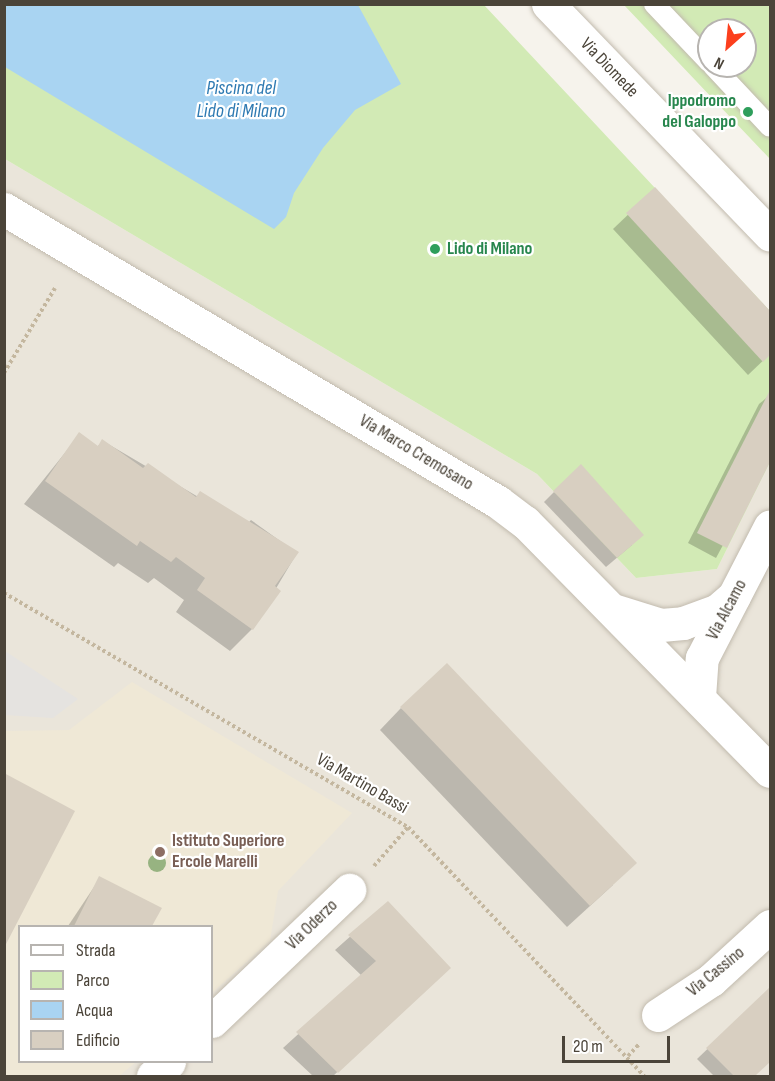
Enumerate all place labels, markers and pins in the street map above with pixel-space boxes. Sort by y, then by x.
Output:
place label: Ippodromo del Galoppo [662,91,736,134]
marker: Ippodromo del Galoppo [741,105,755,119]
place label: Lido di Milano [447,238,532,260]
marker: Lido di Milano [428,242,442,256]
place label: Istituto Superiore Ercole Marelli [172,831,284,874]
marker: Istituto Superiore Ercole Marelli [153,845,167,859]

